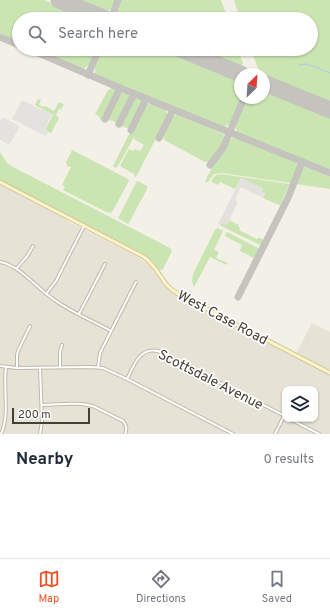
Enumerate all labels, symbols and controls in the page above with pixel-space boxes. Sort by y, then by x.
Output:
search box [12,12,318,56]
icon: search [26,23,48,45]
text: Search here [58,25,138,44]
north arrow [234,68,270,104]
street label: West Case Road [174,287,270,349]
street label: Scottsdale Avenue [155,347,266,414]
map controls [282,386,318,422]
button: layers [282,386,318,422]
scale bar [12,406,90,425]
text: 200 m [18,408,51,422]
text: Nearby [16,449,73,471]
text: 0 results [263,452,314,468]
tab: Map [38,568,60,606]
tab: Directions [136,568,186,606]
tab: Saved [262,568,292,606]

